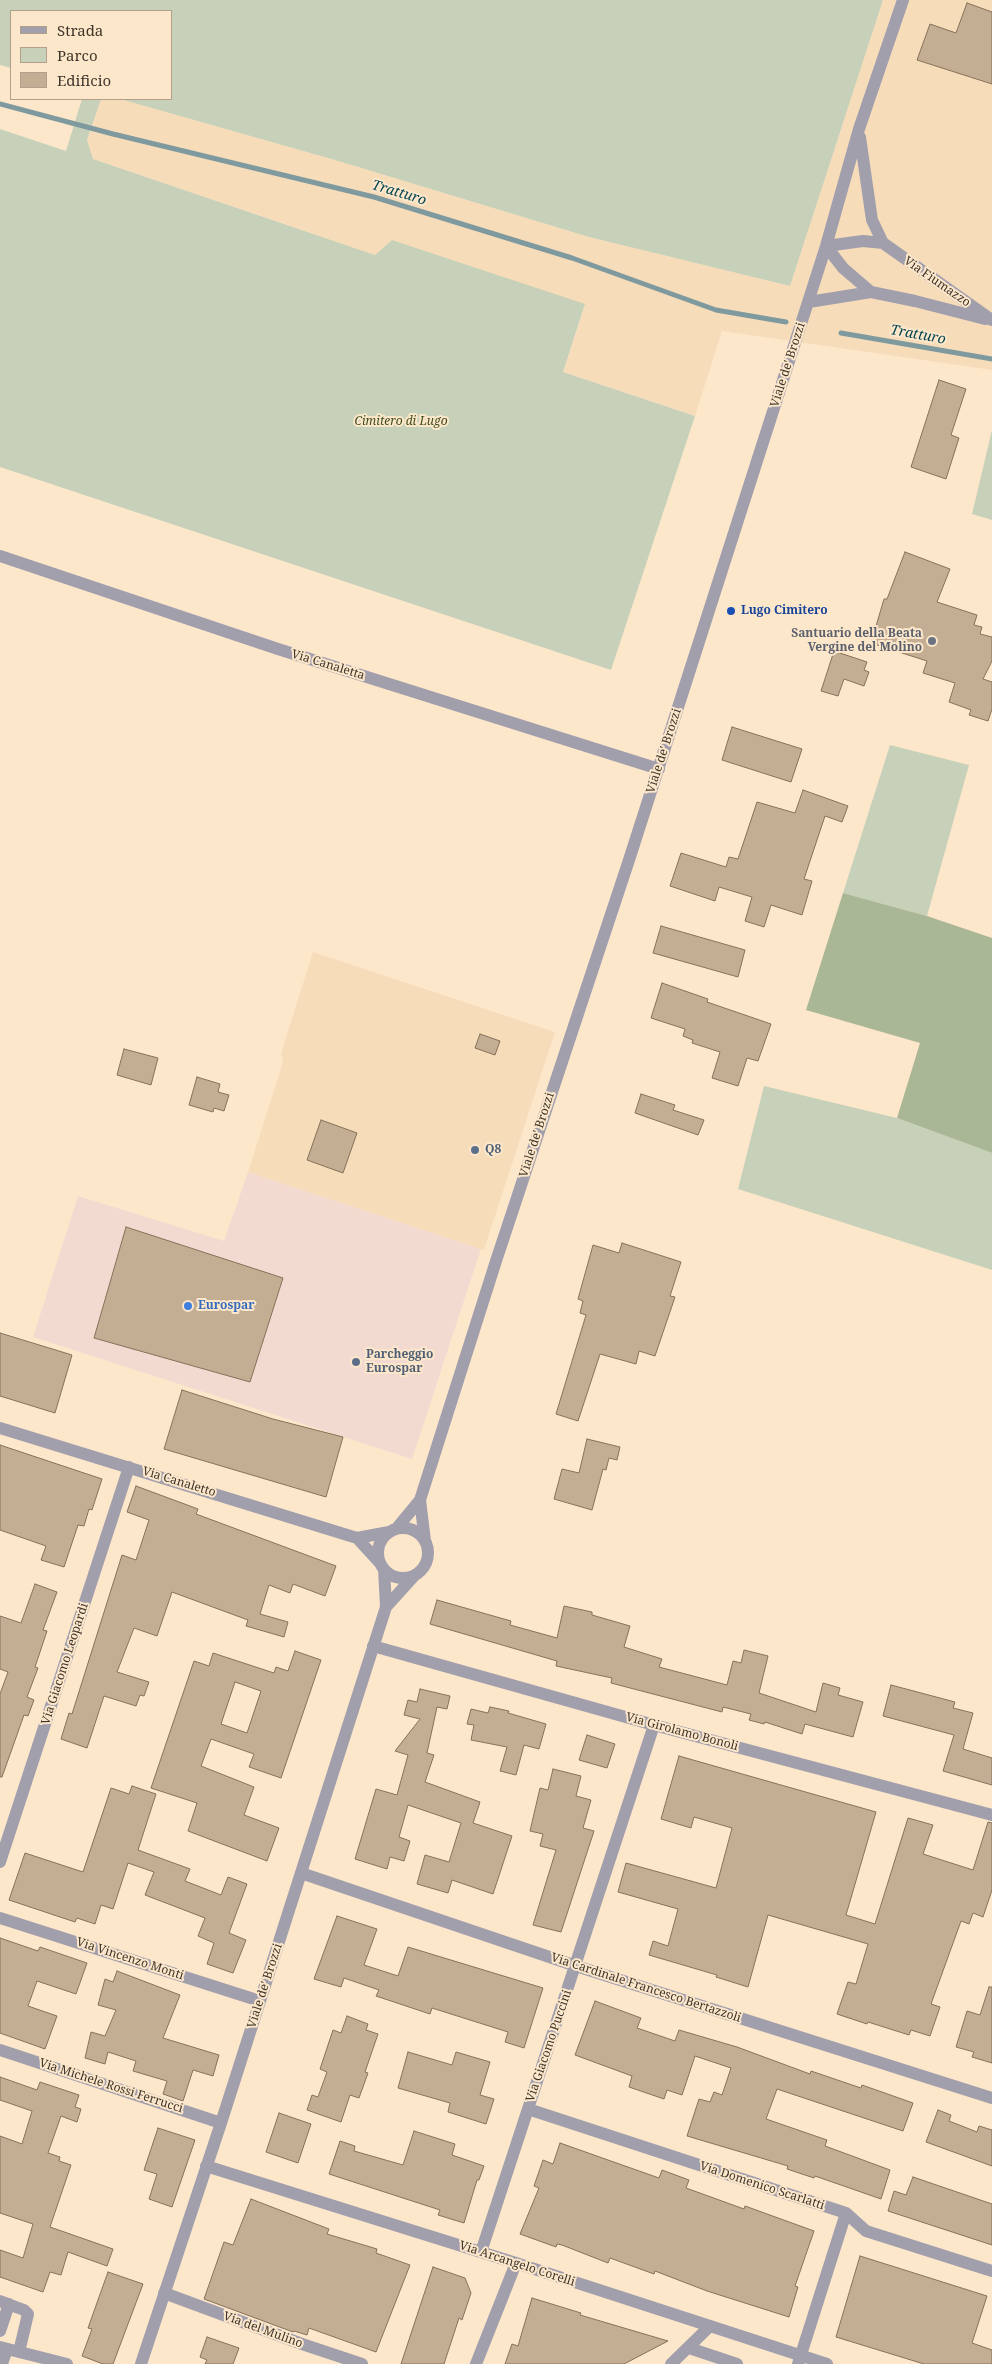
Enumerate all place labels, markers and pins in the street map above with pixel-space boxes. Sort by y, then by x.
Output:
place label: Lugo Cimitero [741,604,828,618]
marker: Lugo Cimitero [725,605,737,617]
place label: Santuario della Beata Vergine del Molino [791,627,922,655]
marker: Santuario della Beata Vergine del Molino [926,635,938,647]
place label: Q8 [485,1143,501,1157]
marker: Q8 [469,1144,481,1156]
place label: Eurospar [198,1299,254,1313]
marker: Eurospar [182,1300,194,1312]
place label: Parcheggio Eurospar [366,1348,433,1376]
marker: Parcheggio Eurospar [350,1356,362,1368]

